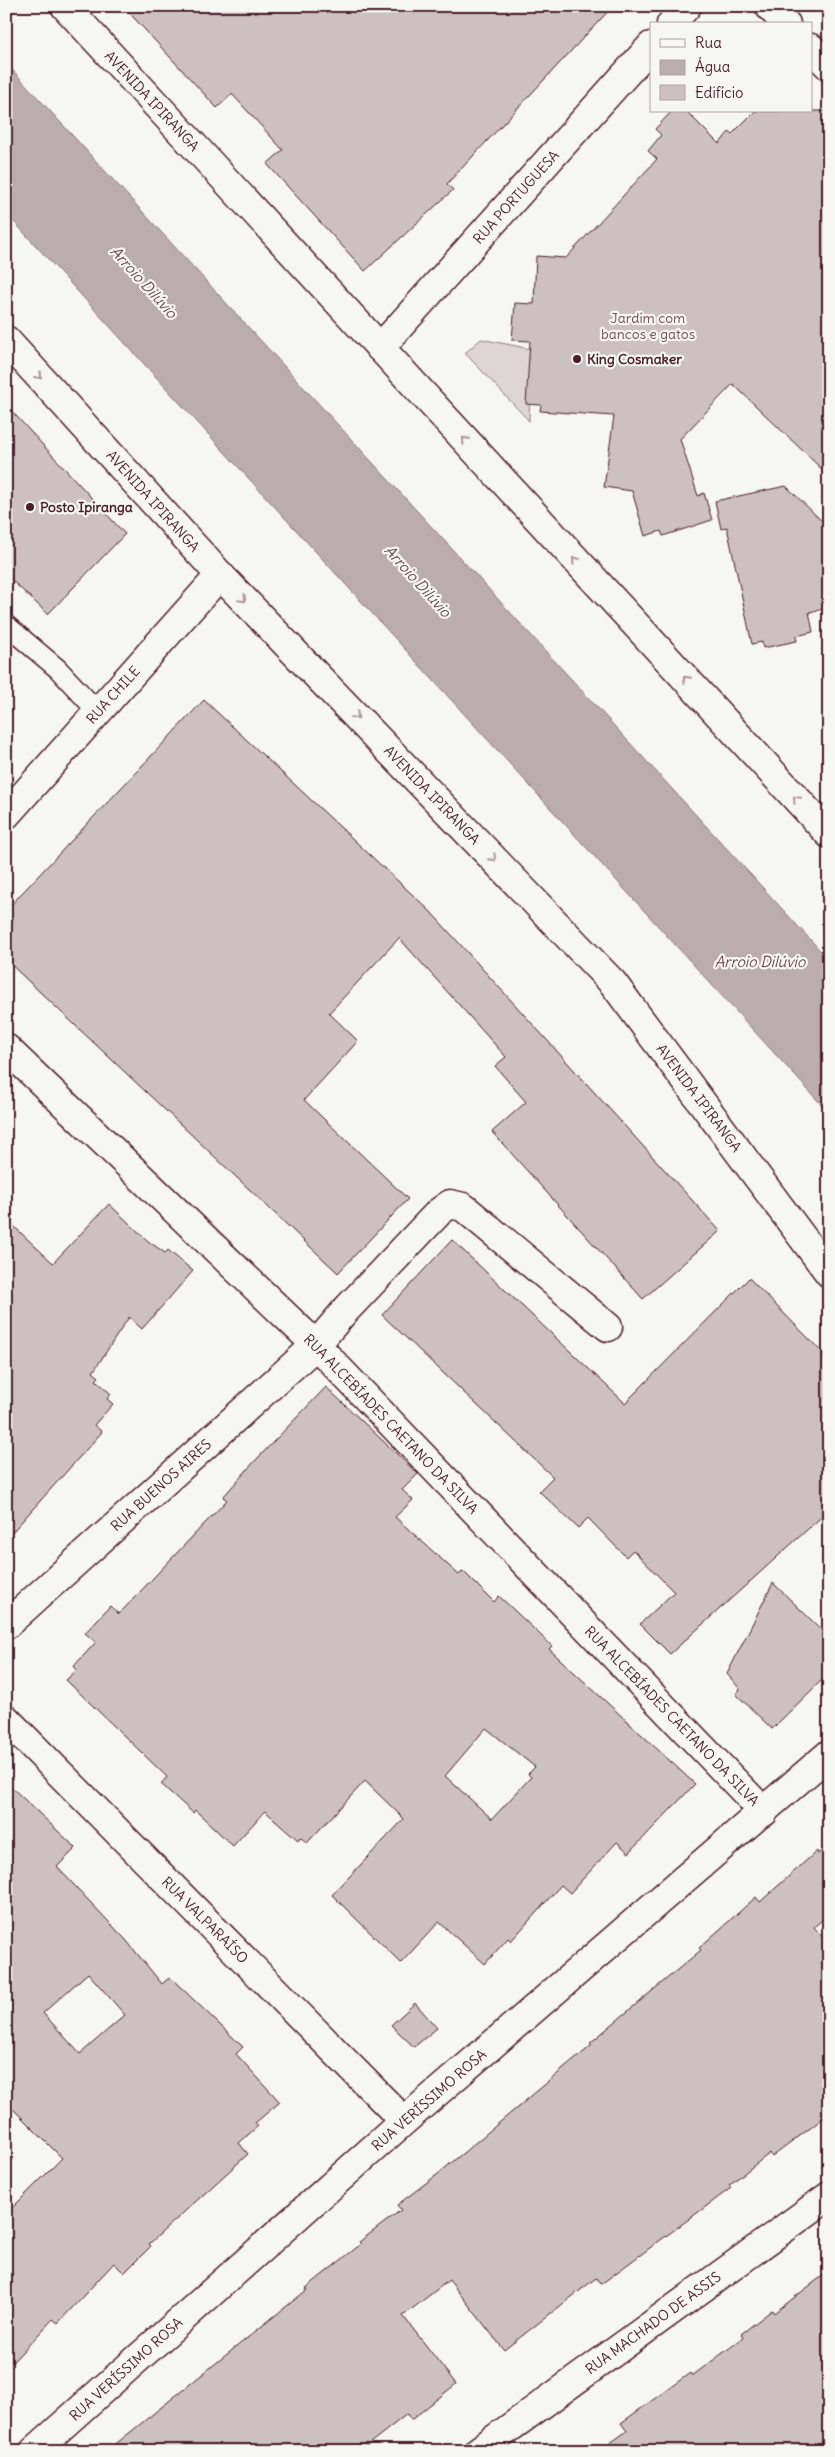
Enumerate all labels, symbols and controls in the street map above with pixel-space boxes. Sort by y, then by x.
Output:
legend [650,22,812,112]
text: Rua [695,33,722,52]
street label: AVENIDA IPIRANGA [101,47,203,155]
text: Água [695,57,731,76]
text: Edifício [695,83,743,102]
street label: RUA PORTUGUESA [469,146,563,248]
water label: Arroio Dilúvio [107,242,182,323]
park label: Jardim com bancos e gatos [601,309,695,343]
place label: King Cosmaker [587,350,682,368]
marker: King Cosmaker [571,353,583,365]
one-way arrow [33,370,42,379]
one-way arrow [462,437,471,446]
street label: AVENIDA IPIRANGA [103,446,203,556]
place label: Posto Ipiranga [40,498,133,516]
marker: Posto Ipiranga [24,501,36,513]
water label: Arroio Dilúvio [381,541,456,622]
one-way arrow [572,556,581,565]
one-way arrow [237,593,246,602]
street label: RUA CHILE [82,662,144,728]
one-way arrow [682,676,691,685]
one-way arrow [350,710,359,719]
street label: AVENIDA IPIRANGA [380,742,484,848]
one-way arrow [793,795,802,804]
one-way arrow [487,853,496,862]
water label: Arroio Dilúvio [715,952,807,971]
street label: AVENIDA IPIRANGA [652,1040,746,1156]
street label: RUA ALCEBÍADES CAETANO DA SILVA [300,1330,482,1518]
street label: RUA BUENOS AIRES [107,1435,215,1535]
street label: RUA ALCEBÍADES CAETANO DA SILVA [581,1622,763,1810]
street label: RUA VALPARAÍSO [158,1873,252,1967]
street label: RUA VERÍSSIMO ROSA [368,2045,490,2155]
street label: RUA MACHADO DE ASSIS [582,2268,725,2378]
street label: RUA VERÍSSIMO ROSA [66,2313,186,2425]

